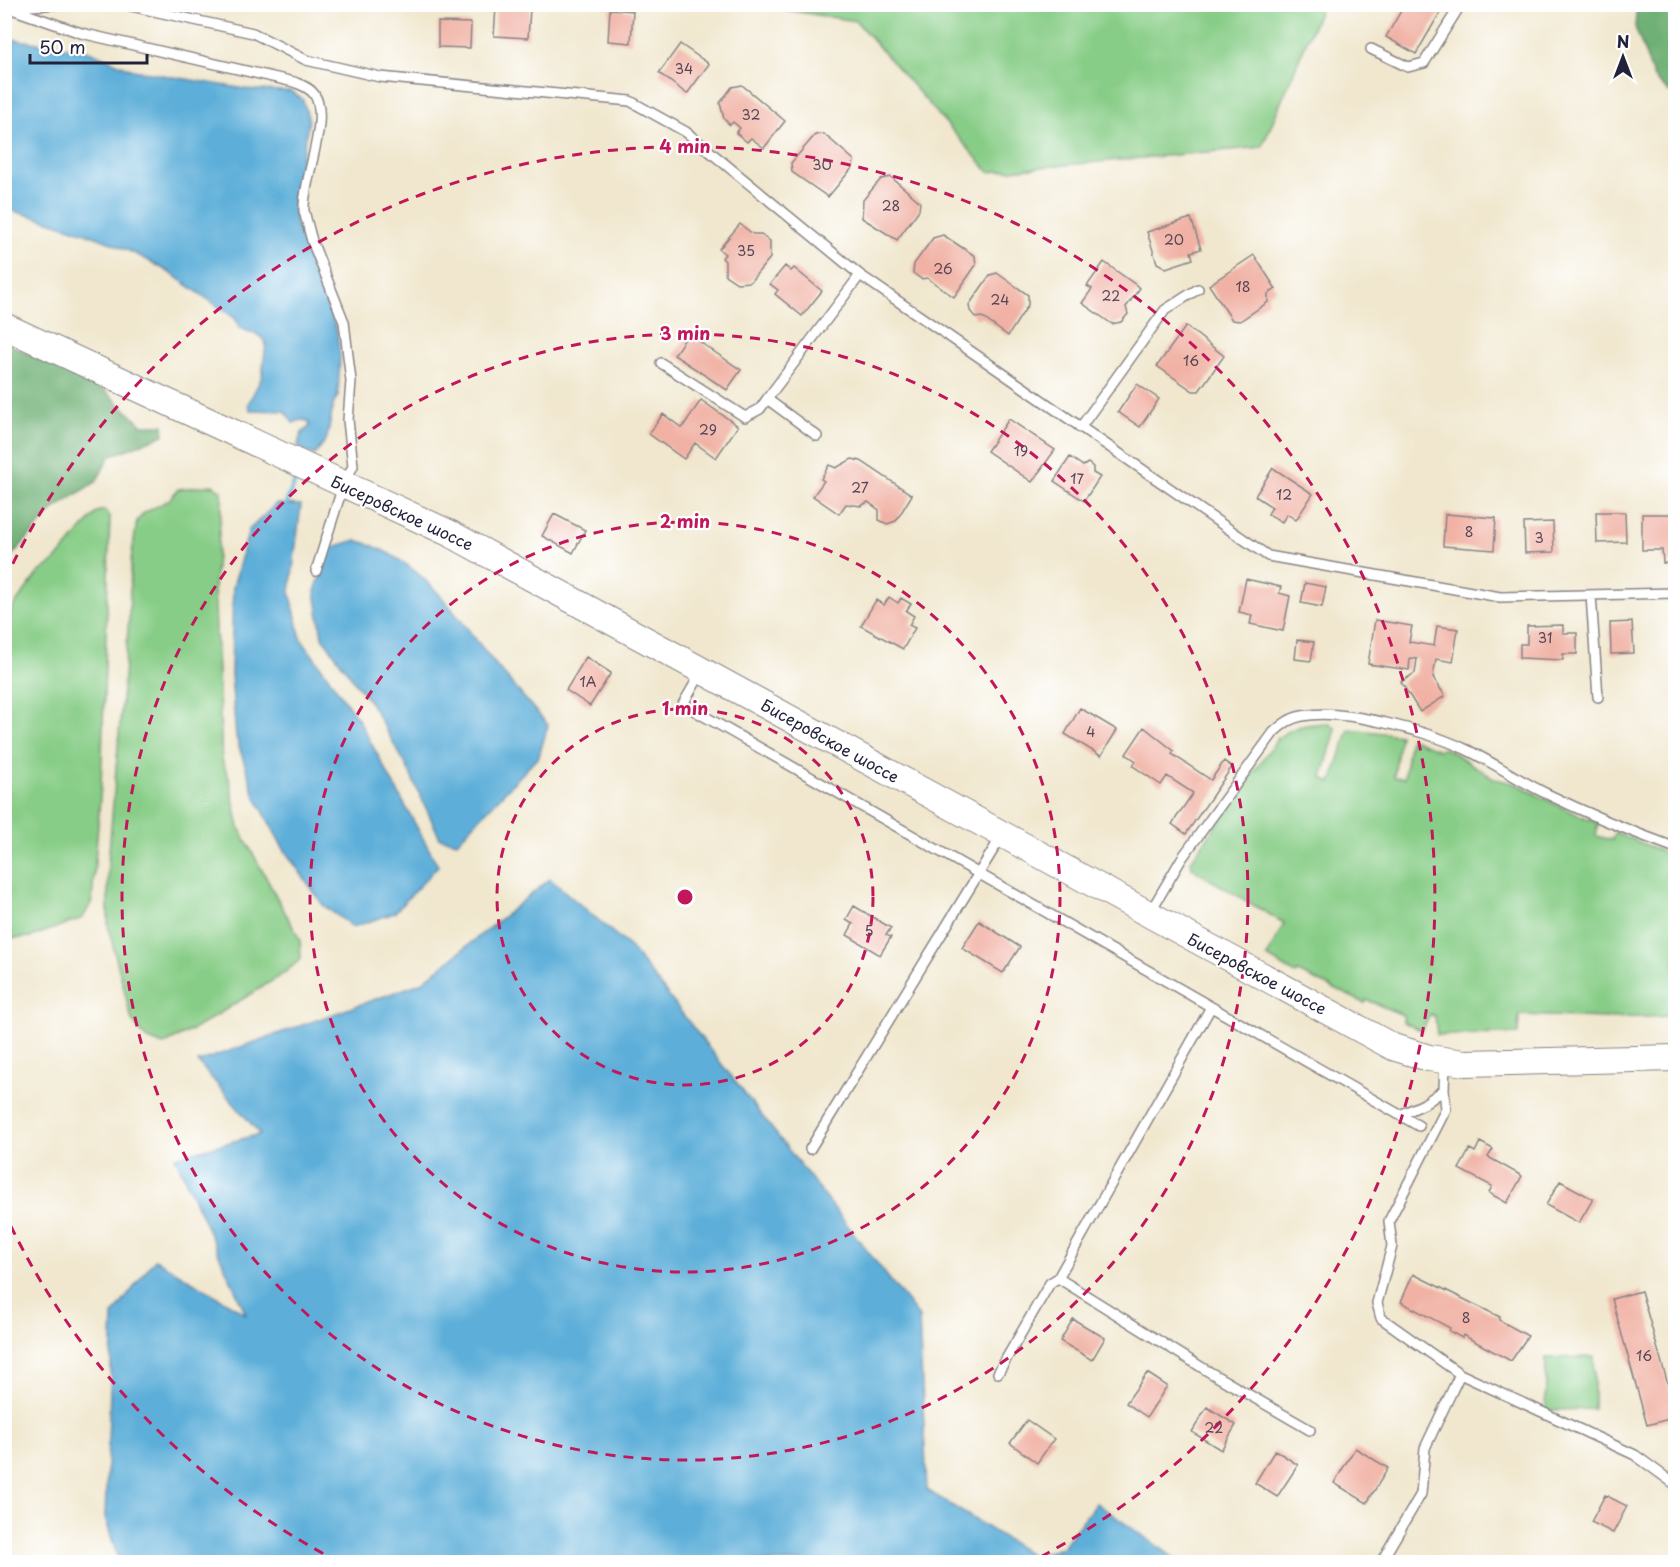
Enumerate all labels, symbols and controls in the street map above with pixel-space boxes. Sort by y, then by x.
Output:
scale bar [30,27,147,65]
north arrow [1593,27,1653,87]
text: N [1617,29,1629,53]
text: 50 m [39,33,86,60]
house number: 34 [675,58,693,79]
house number: 32 [742,104,760,125]
text: 4 min [659,132,711,159]
house number: 30 [812,154,832,175]
house number: 28 [882,195,900,216]
house number: 20 [1164,229,1184,250]
house number: 35 [737,240,755,261]
house number: 26 [933,258,953,279]
house number: 18 [1235,276,1251,297]
house number: 22 [1102,285,1120,306]
house number: 24 [991,289,1009,310]
text: 3 min [660,319,710,346]
house number: 16 [1183,350,1199,371]
house number: 29 [699,419,717,440]
house number: 19 [1014,440,1028,461]
house number: 17 [1070,468,1084,489]
street label: Бисеровское шоссе [327,469,477,556]
house number: 27 [851,477,869,498]
house number: 12 [1276,484,1292,505]
text: 2 min [660,507,710,534]
house number: 8 [1465,521,1473,542]
house number: 3 [1534,527,1544,548]
house number: 31 [1538,627,1552,648]
house number: 1А [579,671,597,692]
street label: Бисеровское шоссе [757,692,904,788]
text: 1 min [662,694,708,721]
house number: 4 [1086,721,1096,742]
centre of rings [675,887,695,907]
house number: 5 [864,920,874,941]
street label: Бисеровское шоссе [1184,926,1331,1020]
house number: 8 [1462,1307,1470,1328]
house number: 16 [1636,1345,1652,1366]
house number: 22 [1205,1417,1223,1438]

